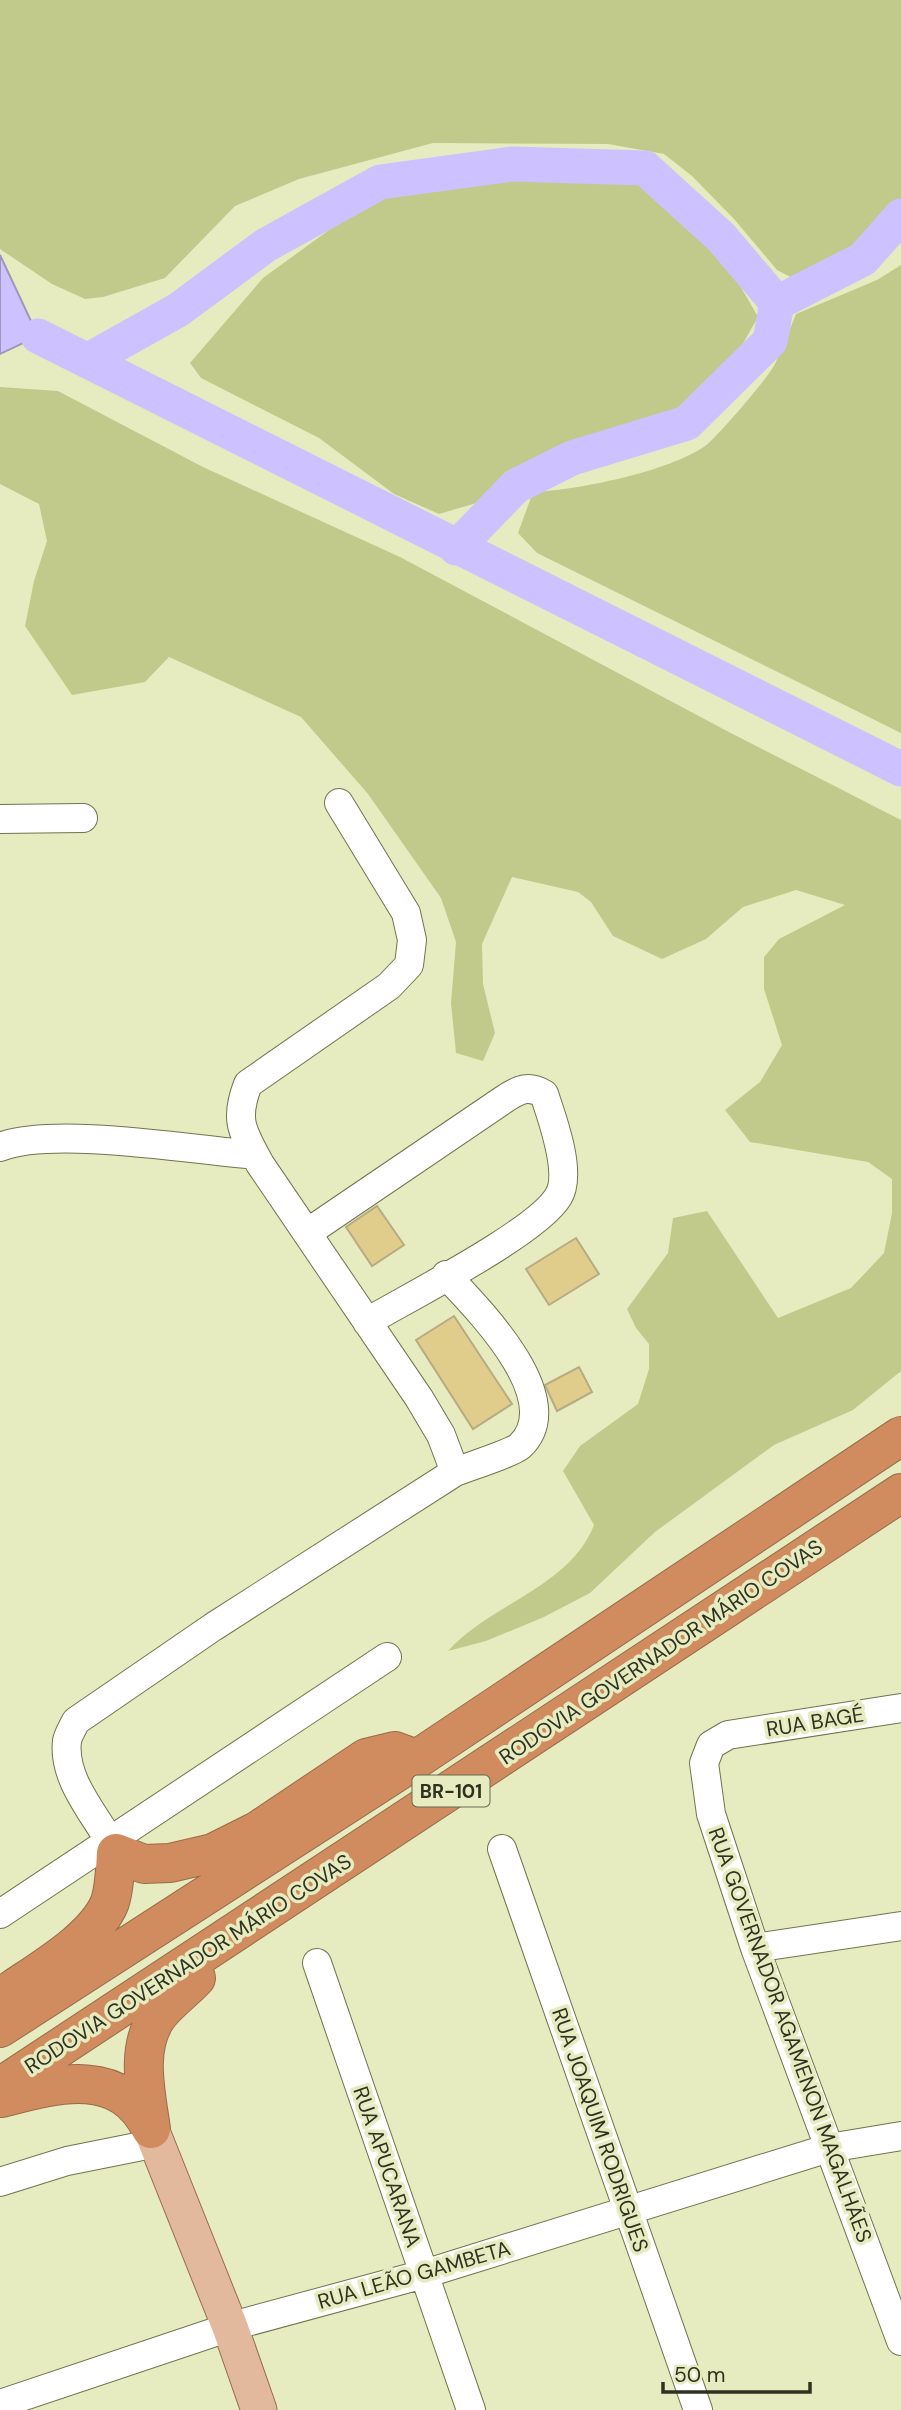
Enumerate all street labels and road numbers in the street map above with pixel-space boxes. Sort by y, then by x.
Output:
street label: RODOVIA GOVERNADOR MÁRIO COVAS [494,1533,828,1771]
street label: RUA BAGÉ [764,1700,866,1744]
road number: BR-101 [412,1776,490,1806]
street label: RUA GOVERNADOR AGAMENON MAGALHÃES [702,1824,878,2246]
street label: RODOVIA GOVERNADOR MÁRIO COVAS [19,1848,357,2080]
street label: RUA JOAQUIM RODRIGUES [545,2004,655,2256]
street label: RUA APUCARANA [346,2083,428,2251]
street label: RUA LEÃO GAMBETA [314,2234,514,2316]

